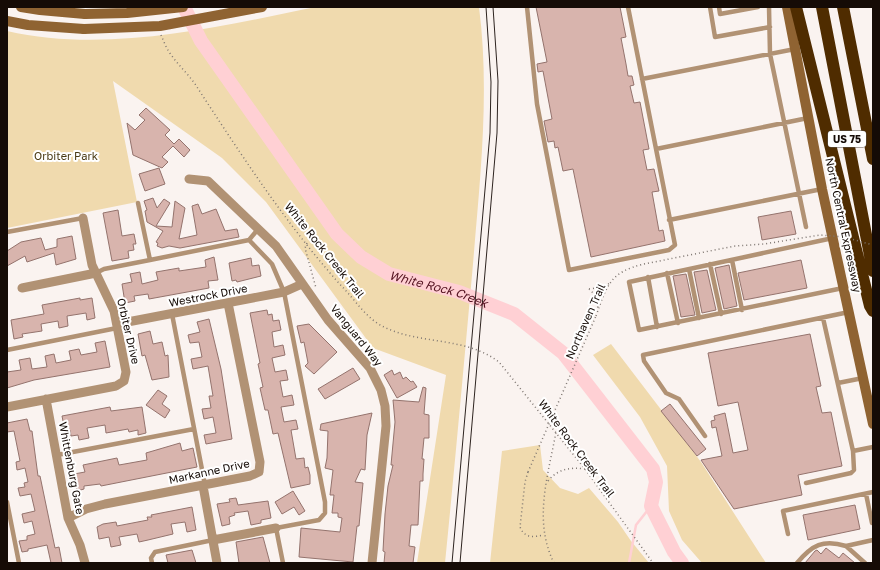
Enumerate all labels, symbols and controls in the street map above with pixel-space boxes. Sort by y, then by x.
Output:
road number: US 75 [828,131,866,147]
park label: Orbiter Park [34,149,98,162]
street label: North Central Expressway [823,156,865,294]
street label: White Rock Creek Trail [283,200,368,301]
water label: White Rock Creek [388,267,491,311]
street label: Westrock Drive [168,281,248,309]
street label: Northaven Trail [563,281,608,361]
street label: Orbiter Drive [115,297,143,365]
street label: Vanguard Way [328,302,386,368]
street label: White Rock Creek Trail [536,397,618,500]
street label: Whittenburg Gate [57,421,87,515]
street label: Markanne Drive [167,456,251,486]

